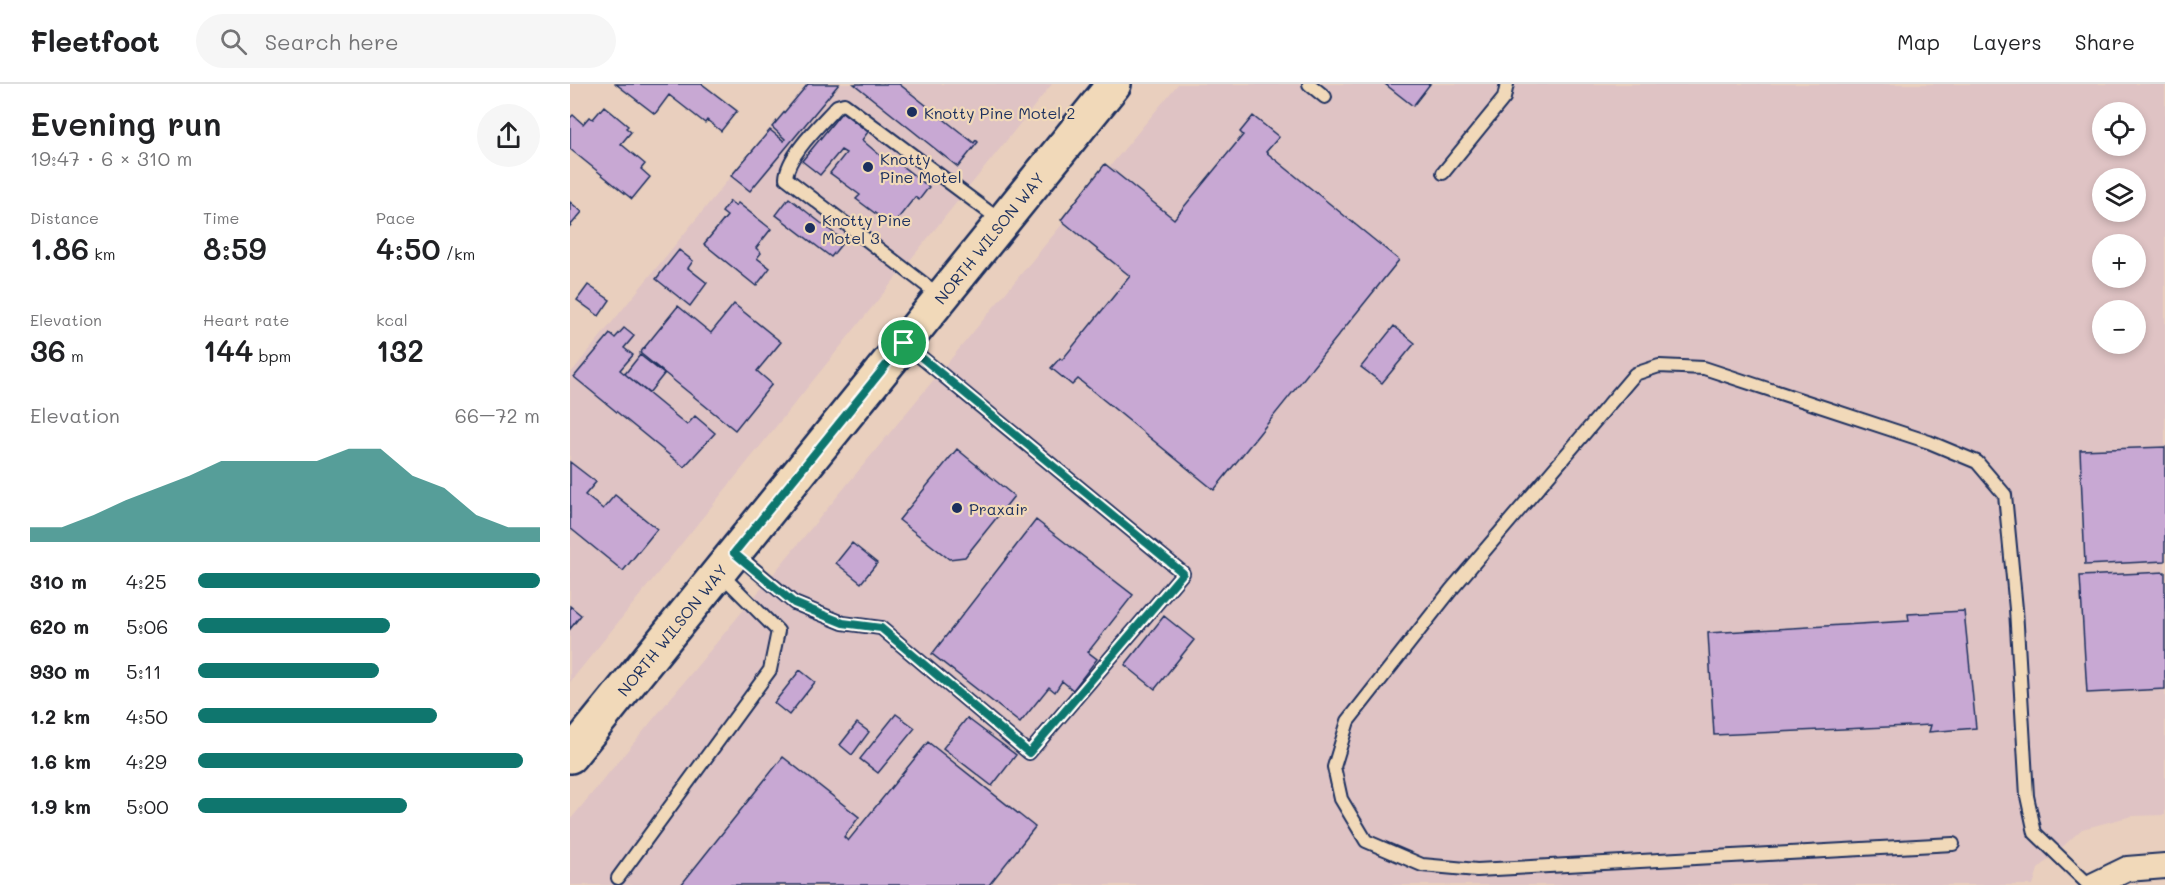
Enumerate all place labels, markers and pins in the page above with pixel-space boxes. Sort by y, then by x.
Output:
place label: Knotty Pine Motel 2 [924,102,1075,123]
marker: Knotty Pine Motel 2 [905,105,919,119]
place label: Knotty Pine Motel [880,148,962,187]
marker: Knotty Pine Motel [861,160,875,174]
place label: Knotty Pine Motel 3 [822,209,911,248]
marker: Knotty Pine Motel 3 [803,221,817,235]
pin [878,317,929,368]
place label: Praxair [969,498,1028,519]
marker: Praxair [950,501,964,515]

